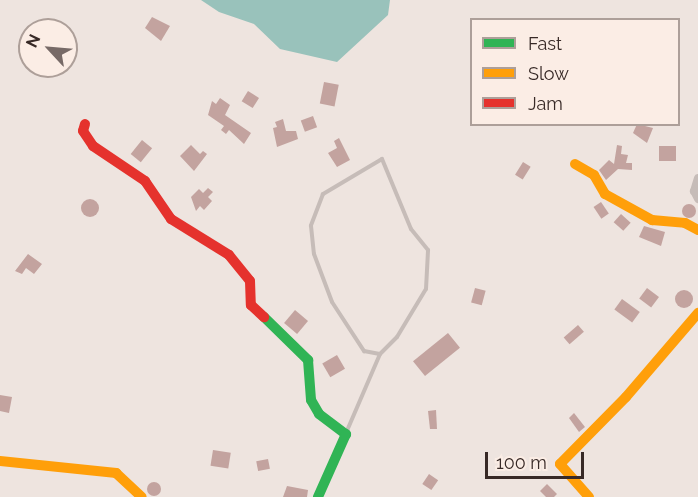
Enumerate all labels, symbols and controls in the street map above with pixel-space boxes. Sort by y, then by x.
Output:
north arrow [18,18,78,78]
legend [470,18,680,126]
text: N [22,31,44,50]
text: Fast [528,33,562,54]
text: Slow [528,63,569,84]
text: Jam [528,93,563,114]
scale bar [488,440,587,478]
text: 100 m [496,452,547,473]

